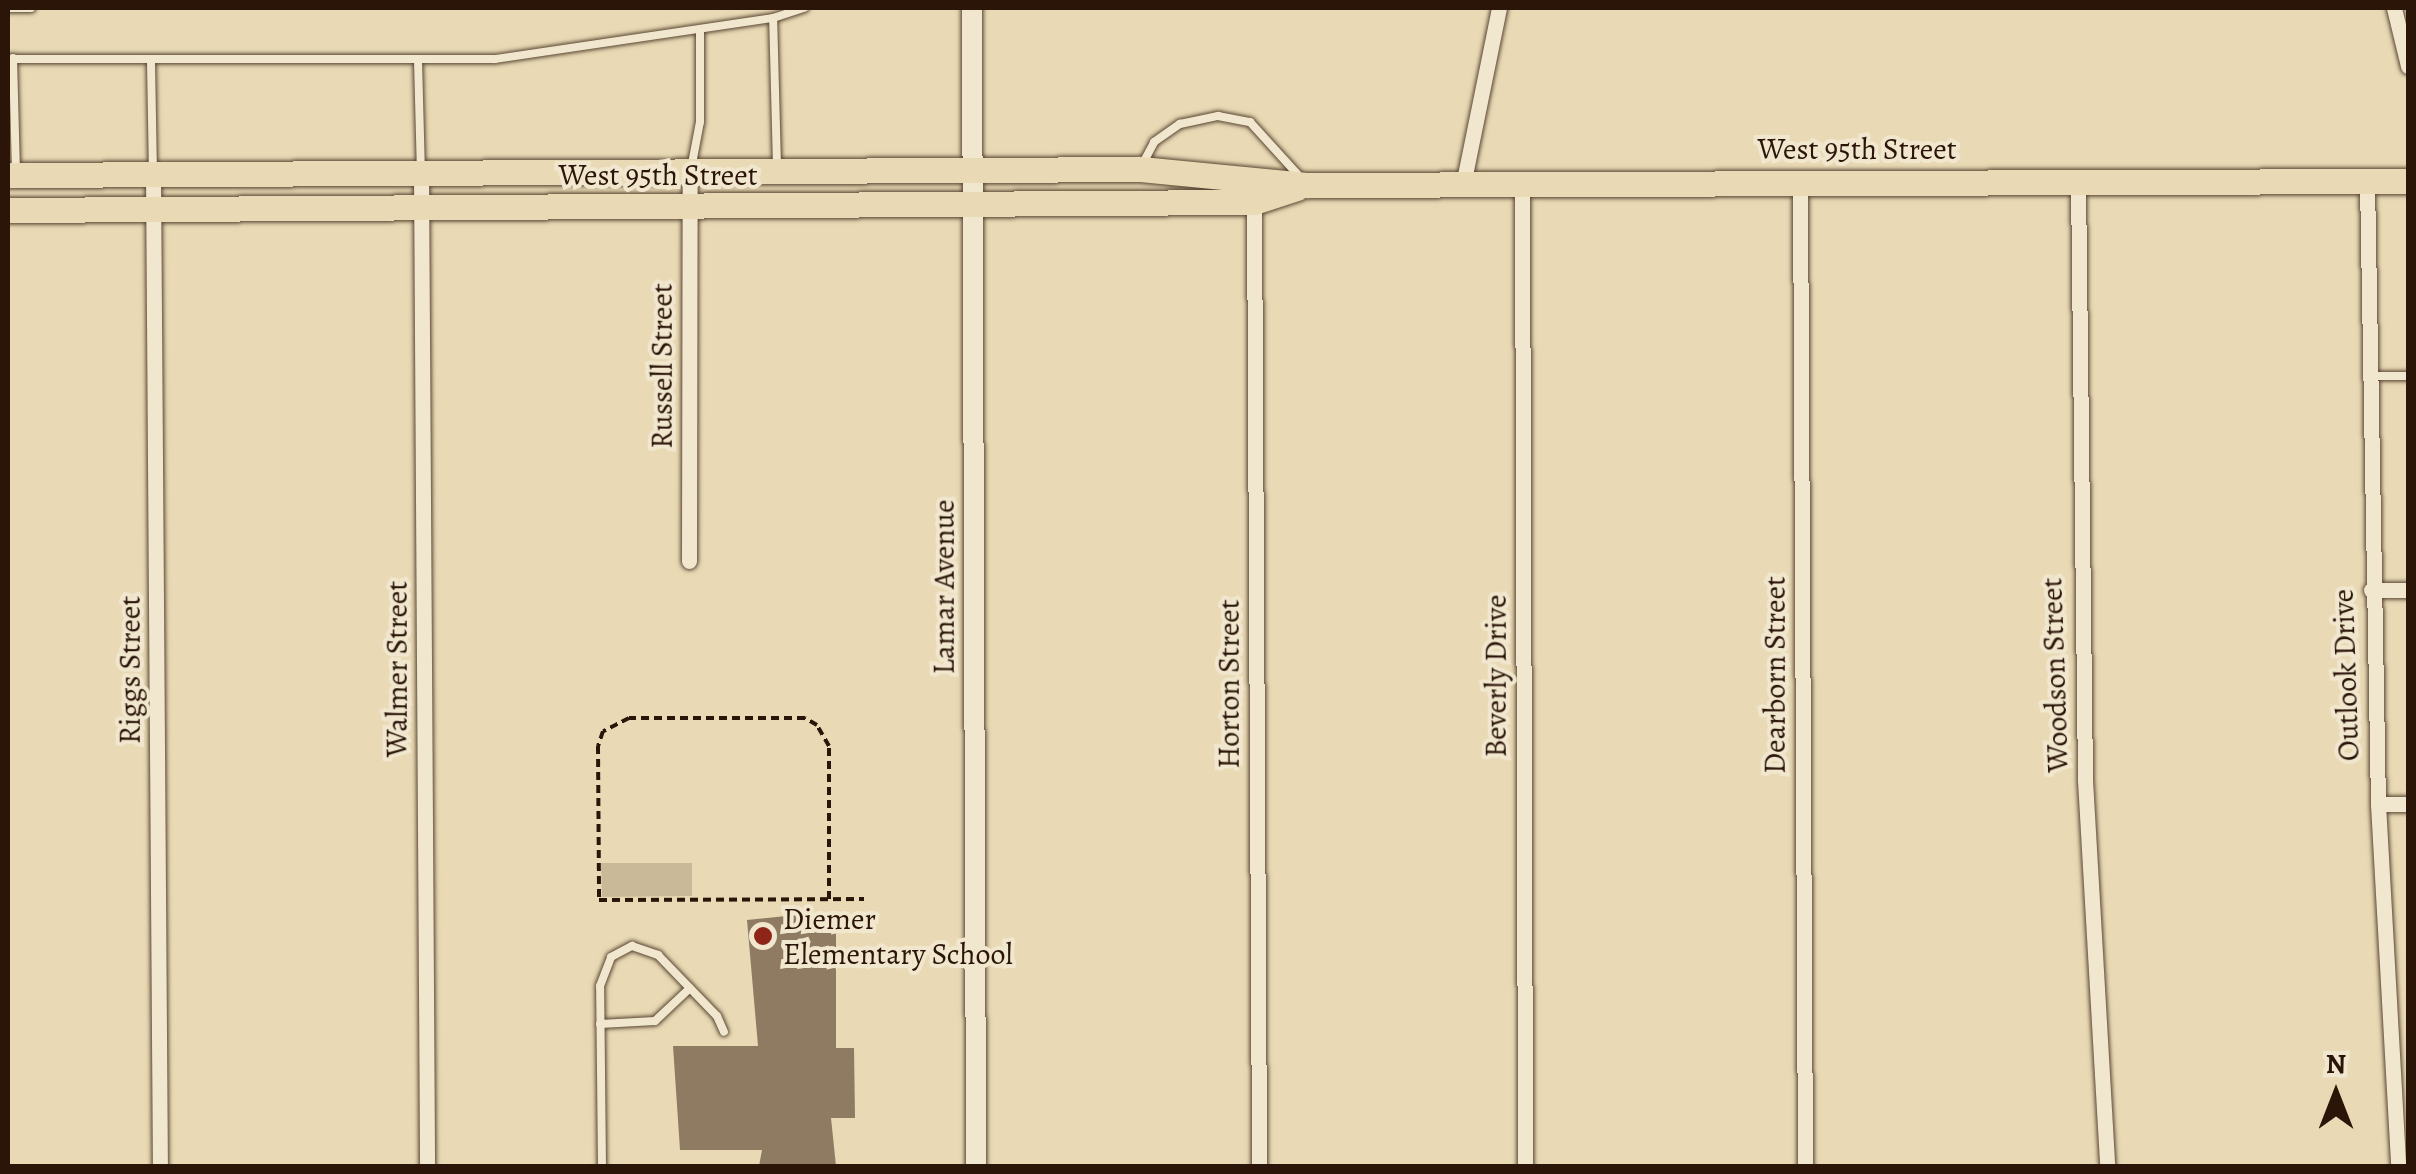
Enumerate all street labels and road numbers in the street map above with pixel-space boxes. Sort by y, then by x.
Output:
street label: West 95th Street [1757,131,1957,167]
street label: West 95th Street [558,157,758,193]
street label: Russell Street [644,283,680,449]
street label: Lamar Avenue [926,500,962,674]
street label: Dearborn Street [1757,576,1793,774]
street label: Woodson Street [2034,577,2076,773]
street label: Walmer Street [379,581,415,757]
street label: Outlook Drive [2325,588,2367,762]
street label: Beverly Drive [1478,595,1514,757]
street label: Riggs Street [112,596,148,744]
street label: Horton Street [1211,599,1247,769]

